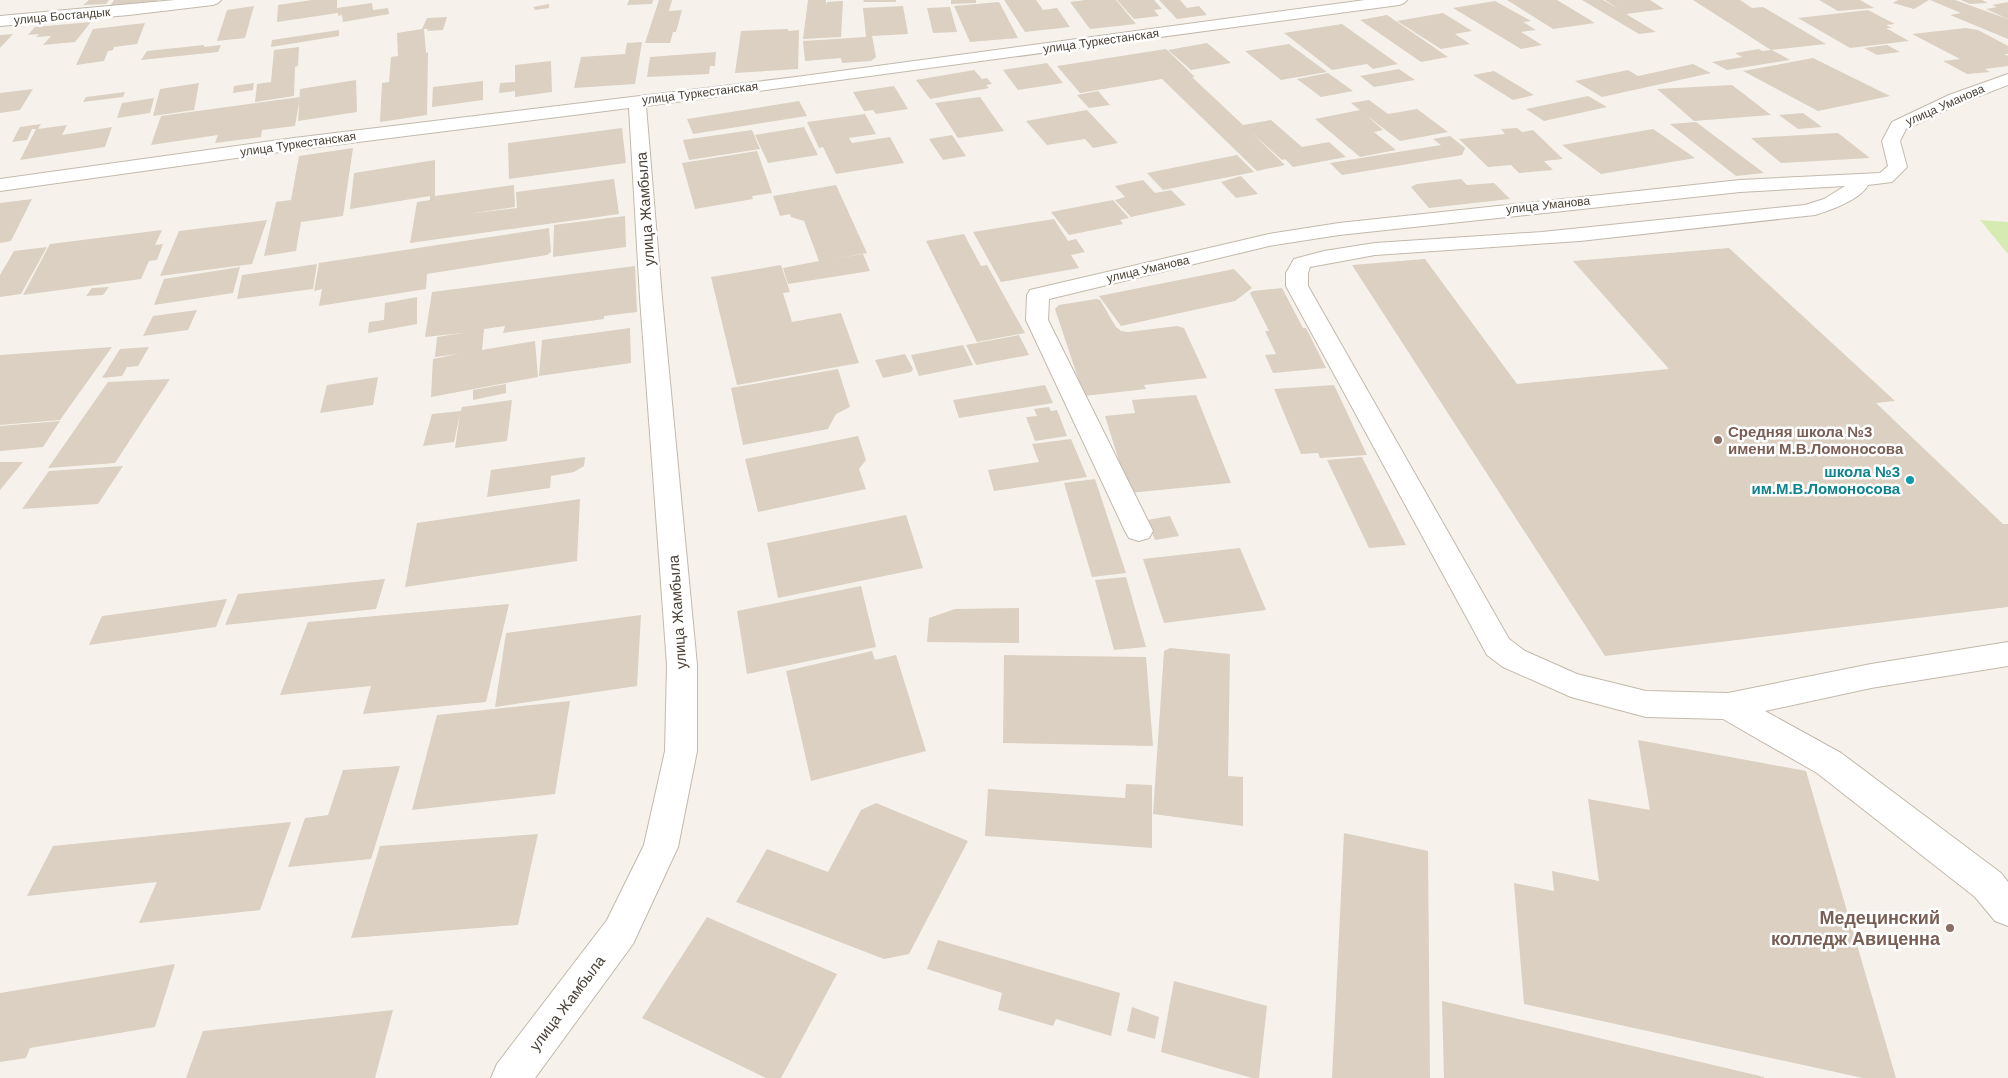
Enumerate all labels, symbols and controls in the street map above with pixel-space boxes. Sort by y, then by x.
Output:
street label: улица Бостандык [13,5,111,27]
street label: улица Туркестанская [1042,26,1160,56]
street label: улица Туркестанская [641,79,759,107]
street label: улица Уманова [1904,81,1987,129]
street label: улица Туркестанская [239,129,357,159]
street label: улица Жамбыла [632,151,657,267]
street label: улица Уманова [1505,194,1591,216]
street label: улица Уманова [1105,253,1191,285]
place label: Средняя школа №3 имени М.В.Ломоносова [1728,423,1904,457]
marker: Средняя школа №3 имени М.В.Ломоносова [1712,434,1724,446]
place label: школа №3 им.М.В.Ломоносова [1751,463,1901,497]
marker: школа №3 им.М.В.Ломоносова [1904,474,1916,486]
street label: улица Жамбыла [664,554,689,670]
place label: Медецинский колледж Авиценна [1771,908,1941,949]
marker: Медецинский колледж Авиценна [1944,922,1956,934]
street label: улица Жамбыла [526,952,609,1054]

